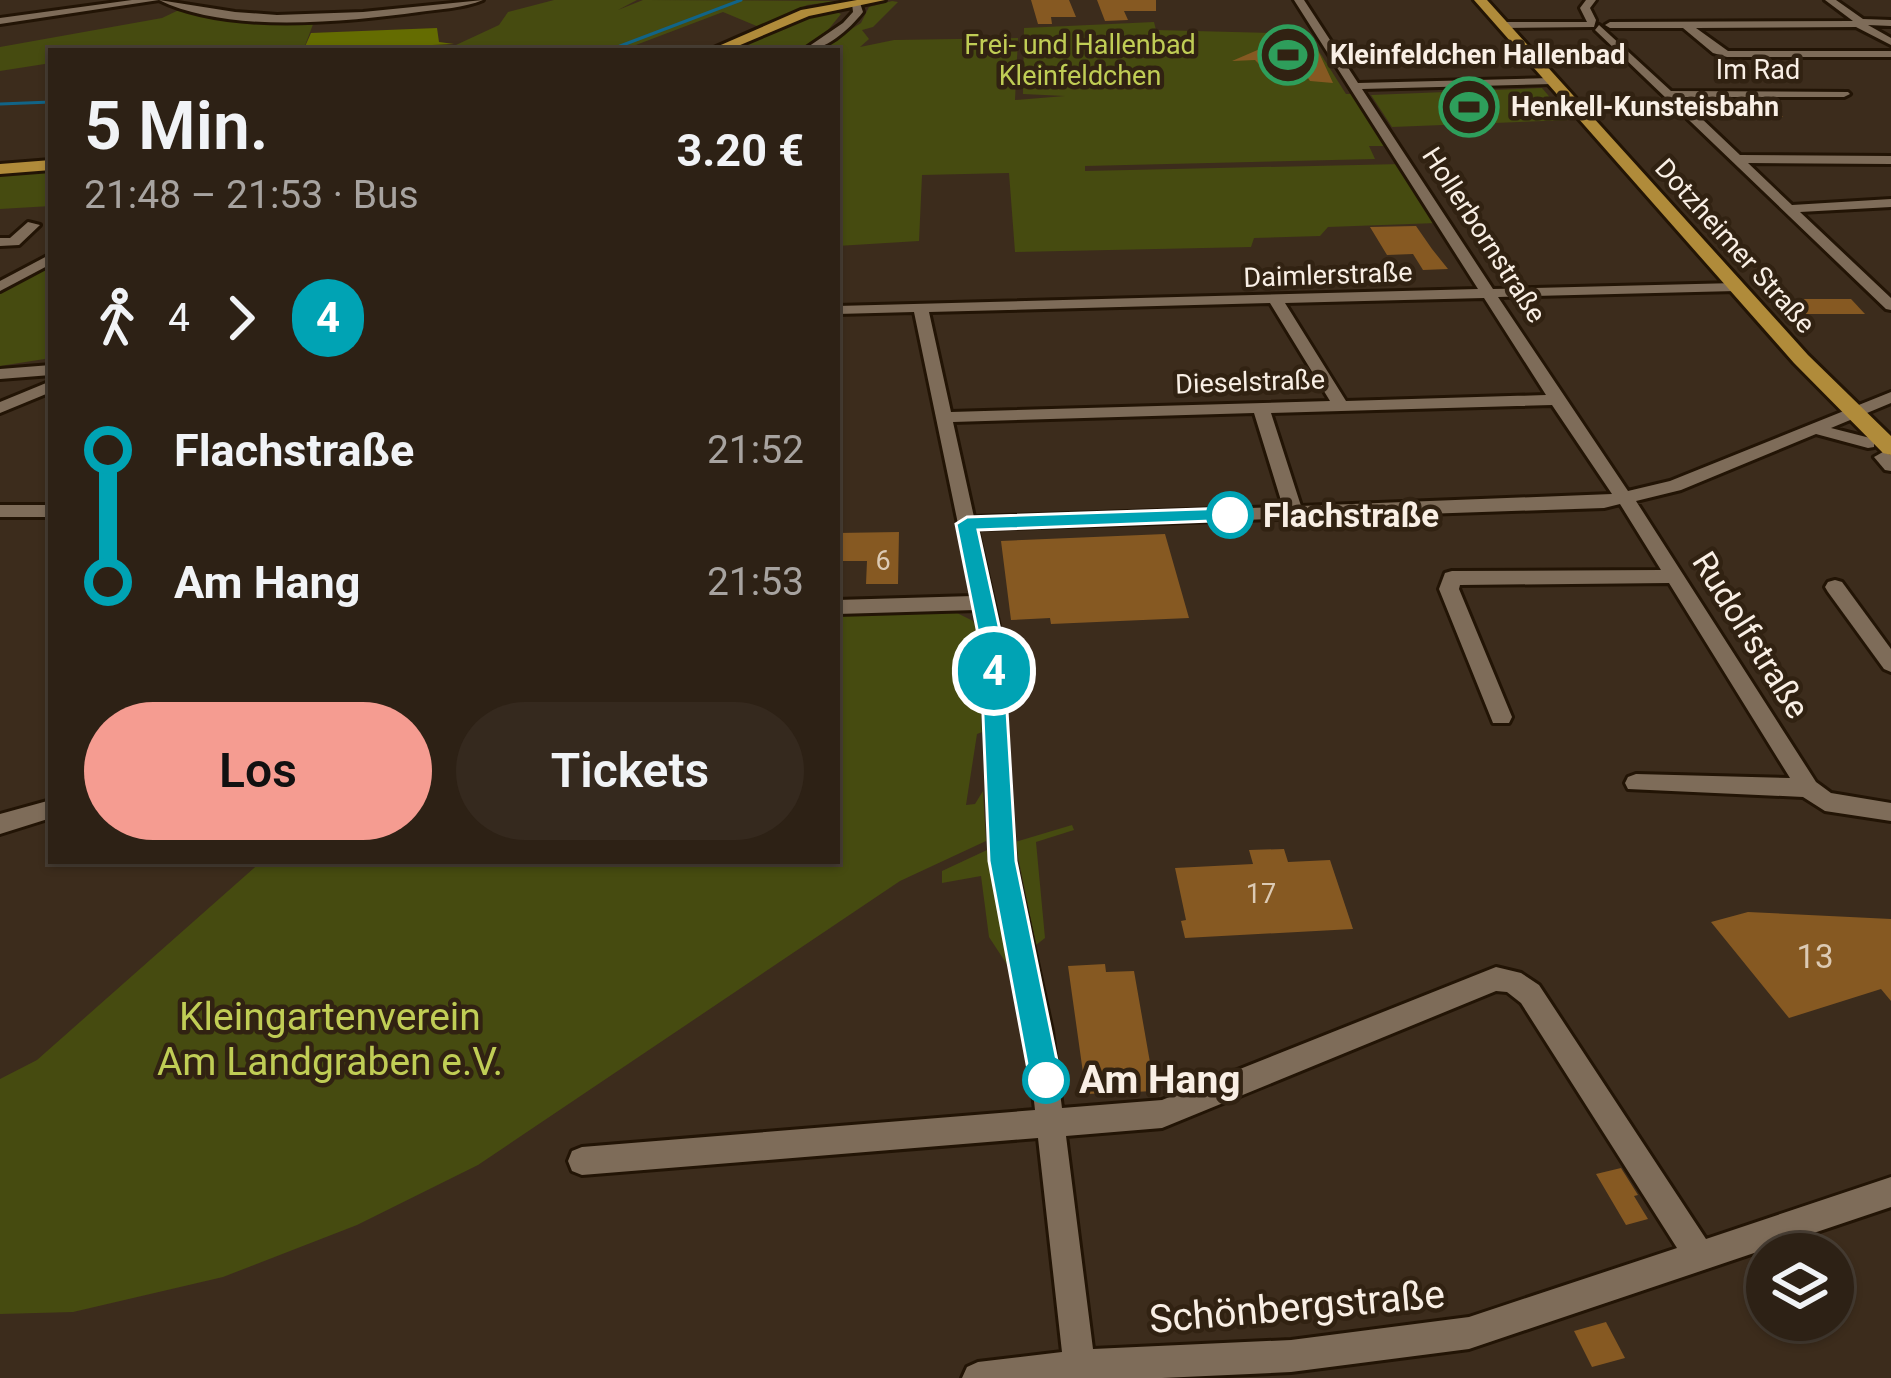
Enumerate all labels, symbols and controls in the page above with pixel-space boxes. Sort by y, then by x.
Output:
sports icon: Kleinfeldchen Hallenbad [1257,24,1319,86]
park label: Frei- und Hallenbad Kleinfeldchen [964,29,1196,92]
place label: Kleinfeldchen Hallenbad [1330,39,1625,71]
street label: Im Rad [1716,54,1800,86]
sports icon: Henkell-Kunsteisbahn [1438,76,1500,138]
text: 5 Min. [84,88,269,165]
place label: Henkell-Kunsteisbahn [1511,91,1779,123]
text: 3.20 € [676,124,804,177]
street label: Hollerbornstraße [1415,141,1553,329]
street label: Dotzheimer Straße [1648,152,1822,340]
text: 21:48 – 21:53 · Bus [84,172,419,218]
street label: Daimlerstraße [1243,256,1413,294]
icon: walk [84,285,150,351]
icon: forward [208,285,274,351]
text: 4 [316,293,340,342]
text: 4 [168,295,190,341]
street label: Dieselstraße [1175,363,1325,401]
text: Flachstraße [174,424,414,477]
text: 21:52 [707,427,804,473]
marker: Flachstraße [1208,493,1252,537]
place label: Flachstraße [1263,496,1439,535]
house number: 6 [875,545,891,577]
street label: Rudolfstraße [1684,545,1818,725]
text: Am Hang [174,556,360,609]
text: 21:53 [707,559,804,605]
line badge: 4 [955,632,1033,710]
text: 4 [982,646,1006,695]
button: Los [84,702,432,840]
button: Tickets [456,702,804,840]
house number: 17 [1246,878,1276,910]
house number: 13 [1796,937,1834,976]
park label: Kleingartenverein Am Landgraben e.V. [157,994,503,1085]
place label: Am Hang [1079,1057,1241,1103]
marker: Am Hang [1024,1058,1068,1102]
map controls [1746,1233,1854,1341]
button: layers [1746,1233,1854,1341]
street label: Schönbergstraße [1147,1271,1447,1343]

